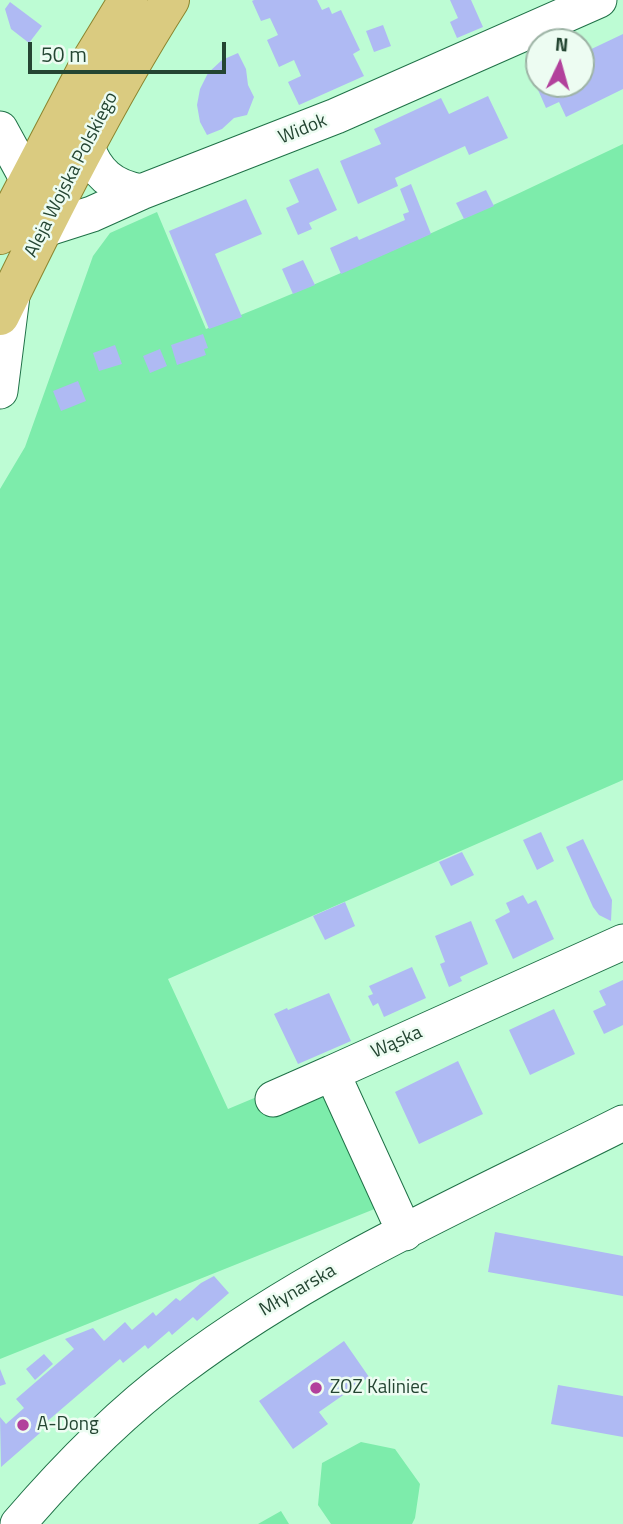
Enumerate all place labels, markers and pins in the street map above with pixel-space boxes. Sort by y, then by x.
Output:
place label: ZOZ Kaliniec [330,1377,428,1399]
marker: ZOZ Kaliniec [308,1380,324,1396]
place label: A-Dong [37,1414,99,1436]
marker: A-Dong [15,1417,31,1433]

